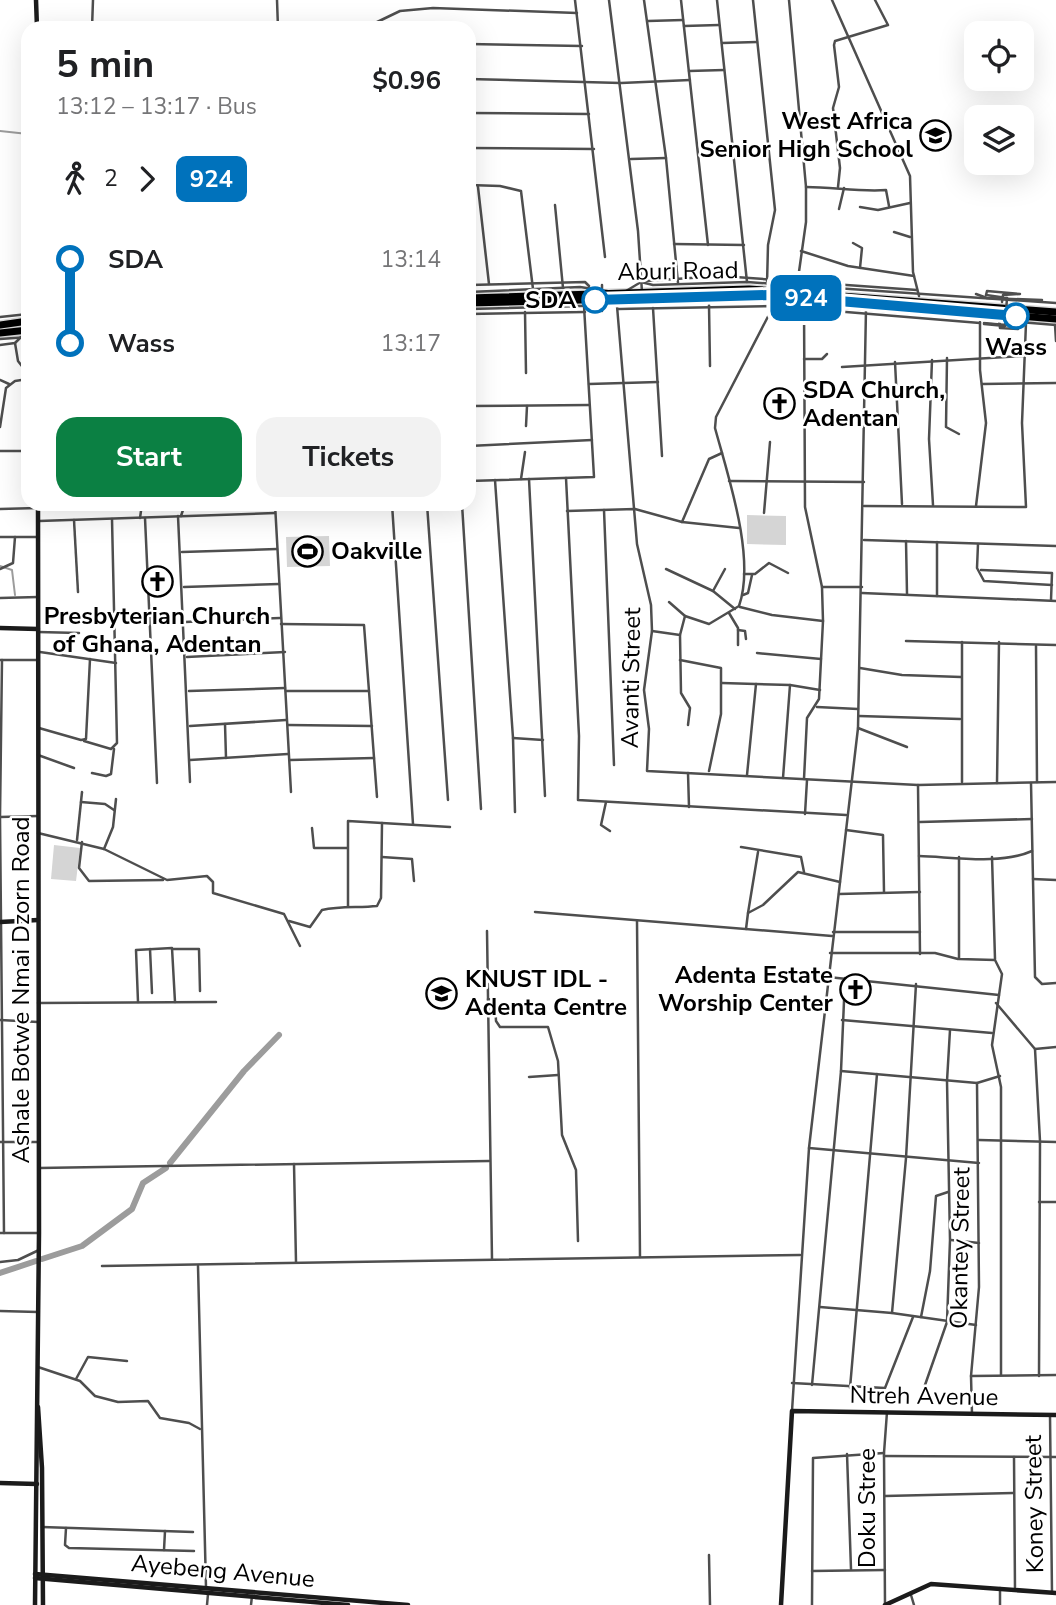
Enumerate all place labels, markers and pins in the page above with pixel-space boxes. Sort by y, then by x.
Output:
place label: West Africa Senior High School [699,105,913,165]
school or university icon: West Africa Senior High School [919,118,953,152]
place label: SDA [525,284,576,316]
marker: SDA [582,287,608,313]
marker: Wass [1003,303,1029,329]
place label: Wass [985,331,1047,363]
place label: SDA Church, Adentan [803,374,945,434]
church icon: SDA Church, Adentan [763,387,797,421]
sports icon: Oakville [291,534,325,568]
place label: Oakville [331,535,422,567]
church icon: Presbyterian Church of Ghana, Adentan [140,565,174,599]
place label: Presbyterian Church of Ghana, Adentan [44,600,270,660]
place label: Adenta Estate Worship Center [658,959,834,1019]
place label: KNUST IDL - Adenta Centre [465,963,627,1023]
church icon: Adenta Estate Worship Center [839,972,873,1006]
school or university icon: KNUST IDL - Adenta Centre [425,976,459,1010]

